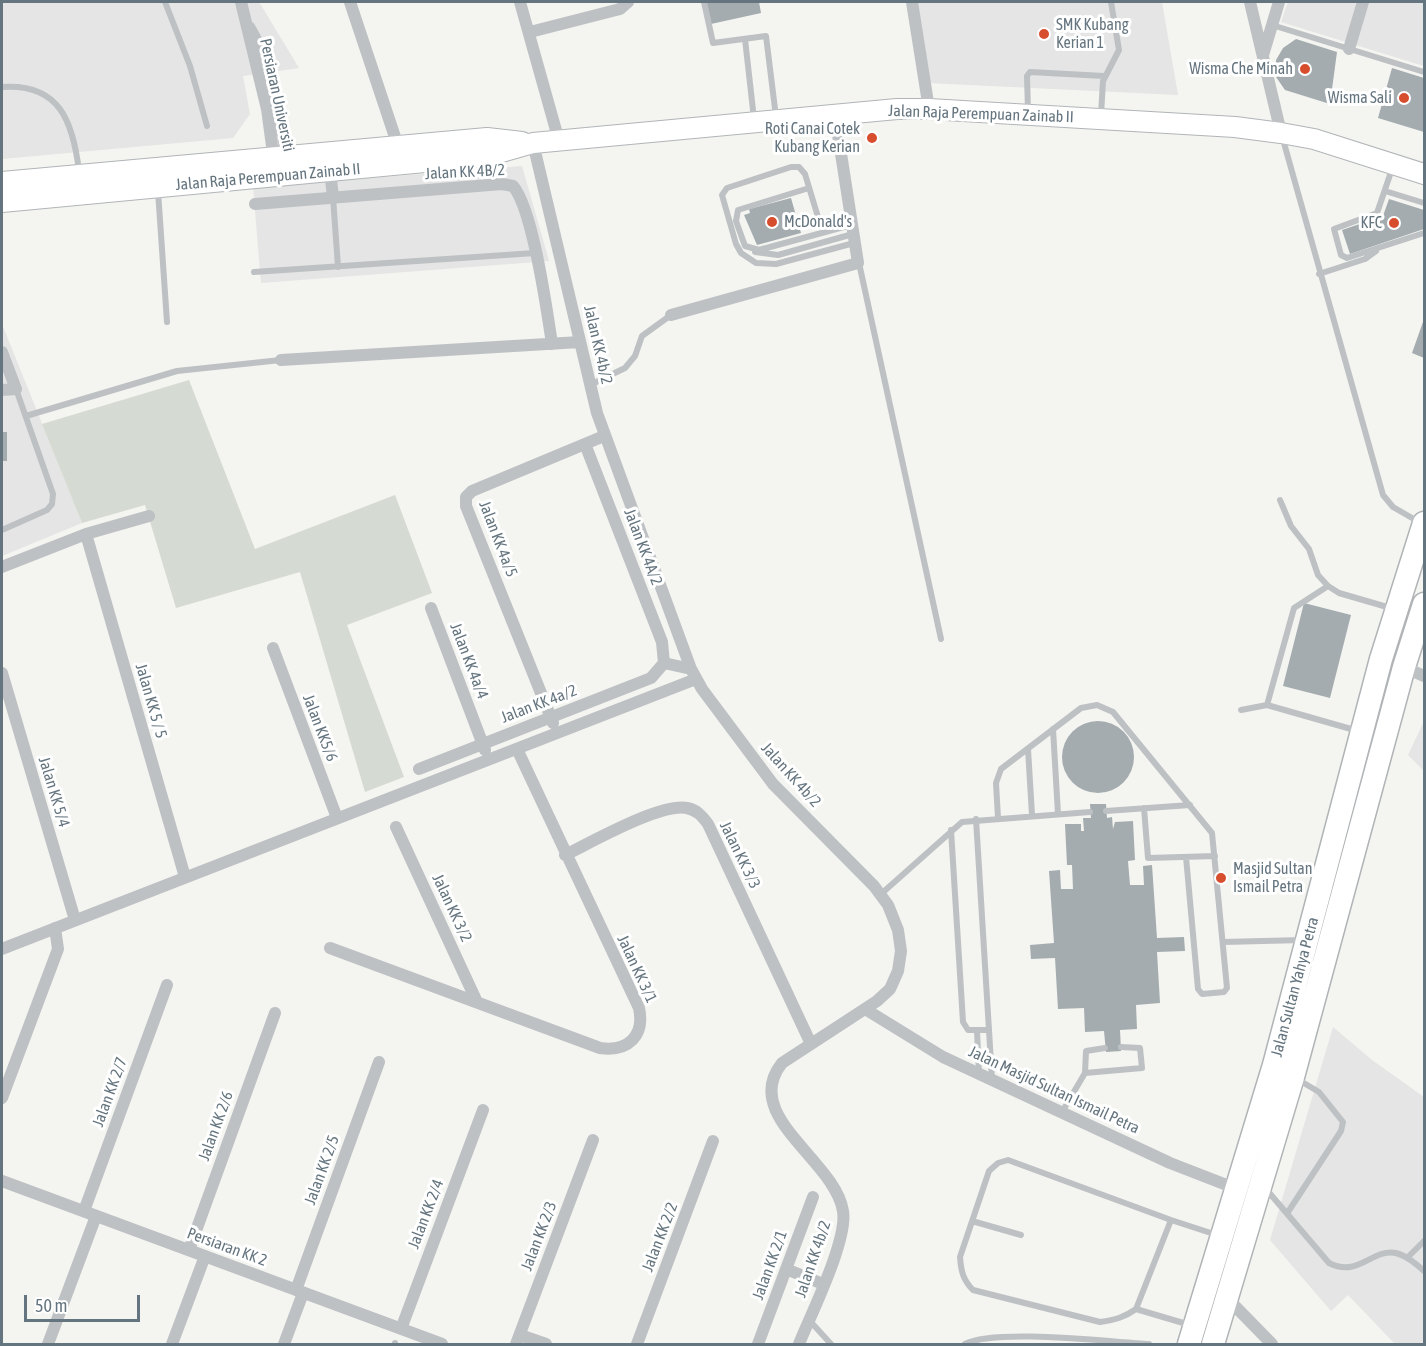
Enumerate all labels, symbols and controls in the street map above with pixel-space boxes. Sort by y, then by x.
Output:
place label: SMK Kubang Kerian 1 [1056,15,1129,53]
marker: SMK Kubang Kerian 1 [1037,27,1051,41]
street label: Persiaran Universiti [256,37,298,153]
place label: Wisma Che Minah [1189,59,1293,79]
marker: Wisma Che Minah [1298,62,1312,76]
place label: Wisma Sali [1328,88,1392,108]
marker: Wisma Sali [1397,91,1411,105]
street label: Jalan Raja Perempuan Zainab II [888,101,1074,127]
place label: Roti Canai Cotek Kubang Kerian [765,119,860,157]
marker: Roti Canai Cotek Kubang Kerian [865,131,879,145]
street label: Jalan Raja Perempuan Zainab II [175,159,361,195]
street label: Jalan KK 4B/2 [425,160,505,184]
place label: McDonald's [784,212,852,232]
place label: KFC [1361,213,1382,233]
marker: McDonald's [765,215,779,229]
marker: KFC [1387,216,1401,230]
street label: Jalan KK 4b/2 [580,304,616,386]
street label: Jalan KK 4a/5 [475,498,521,580]
street label: Jalan KK 4A/2 [620,506,666,588]
street label: Jalan KK 4a/4 [446,620,492,702]
street label: Jalan KK 5 / 5 [131,661,171,741]
street label: Jalan KK 4a/2 [498,681,580,727]
street label: Jalan KK5/6 [298,692,342,764]
street label: Jalan KK 4b/2 [757,739,825,811]
street label: Jalan KK 5/4 [34,755,74,829]
street label: Jalan KK 3/3 [715,818,765,892]
place label: Masjid Sultan Ismail Petra [1233,859,1312,897]
street label: Jalan KK 3/2 [428,871,476,945]
marker: Masjid Sultan Ismail Petra [1214,871,1228,885]
street label: Jalan Sultan Yahya Petra [1267,915,1323,1059]
street label: Jalan KK 3/1 [613,932,661,1006]
street label: Jalan Masjid Sultan Ismail Petra [966,1042,1142,1138]
street label: Jalan KK 2/7 [89,1055,131,1129]
street label: Jalan KK 2/6 [195,1089,237,1163]
street label: Jalan KK 2/5 [301,1133,343,1207]
street label: Jalan KK 2/4 [404,1177,448,1251]
street label: Jalan KK 2/3 [517,1199,561,1273]
street label: Jalan KK 2/2 [638,1200,682,1274]
street label: Jalan KK 4b/2 [791,1218,835,1300]
street label: Persiaran KK 2 [184,1224,270,1270]
street label: Jalan KK 2/1 [749,1228,791,1302]
scale bar [27,1283,142,1321]
text: 50 m [35,1295,67,1316]

